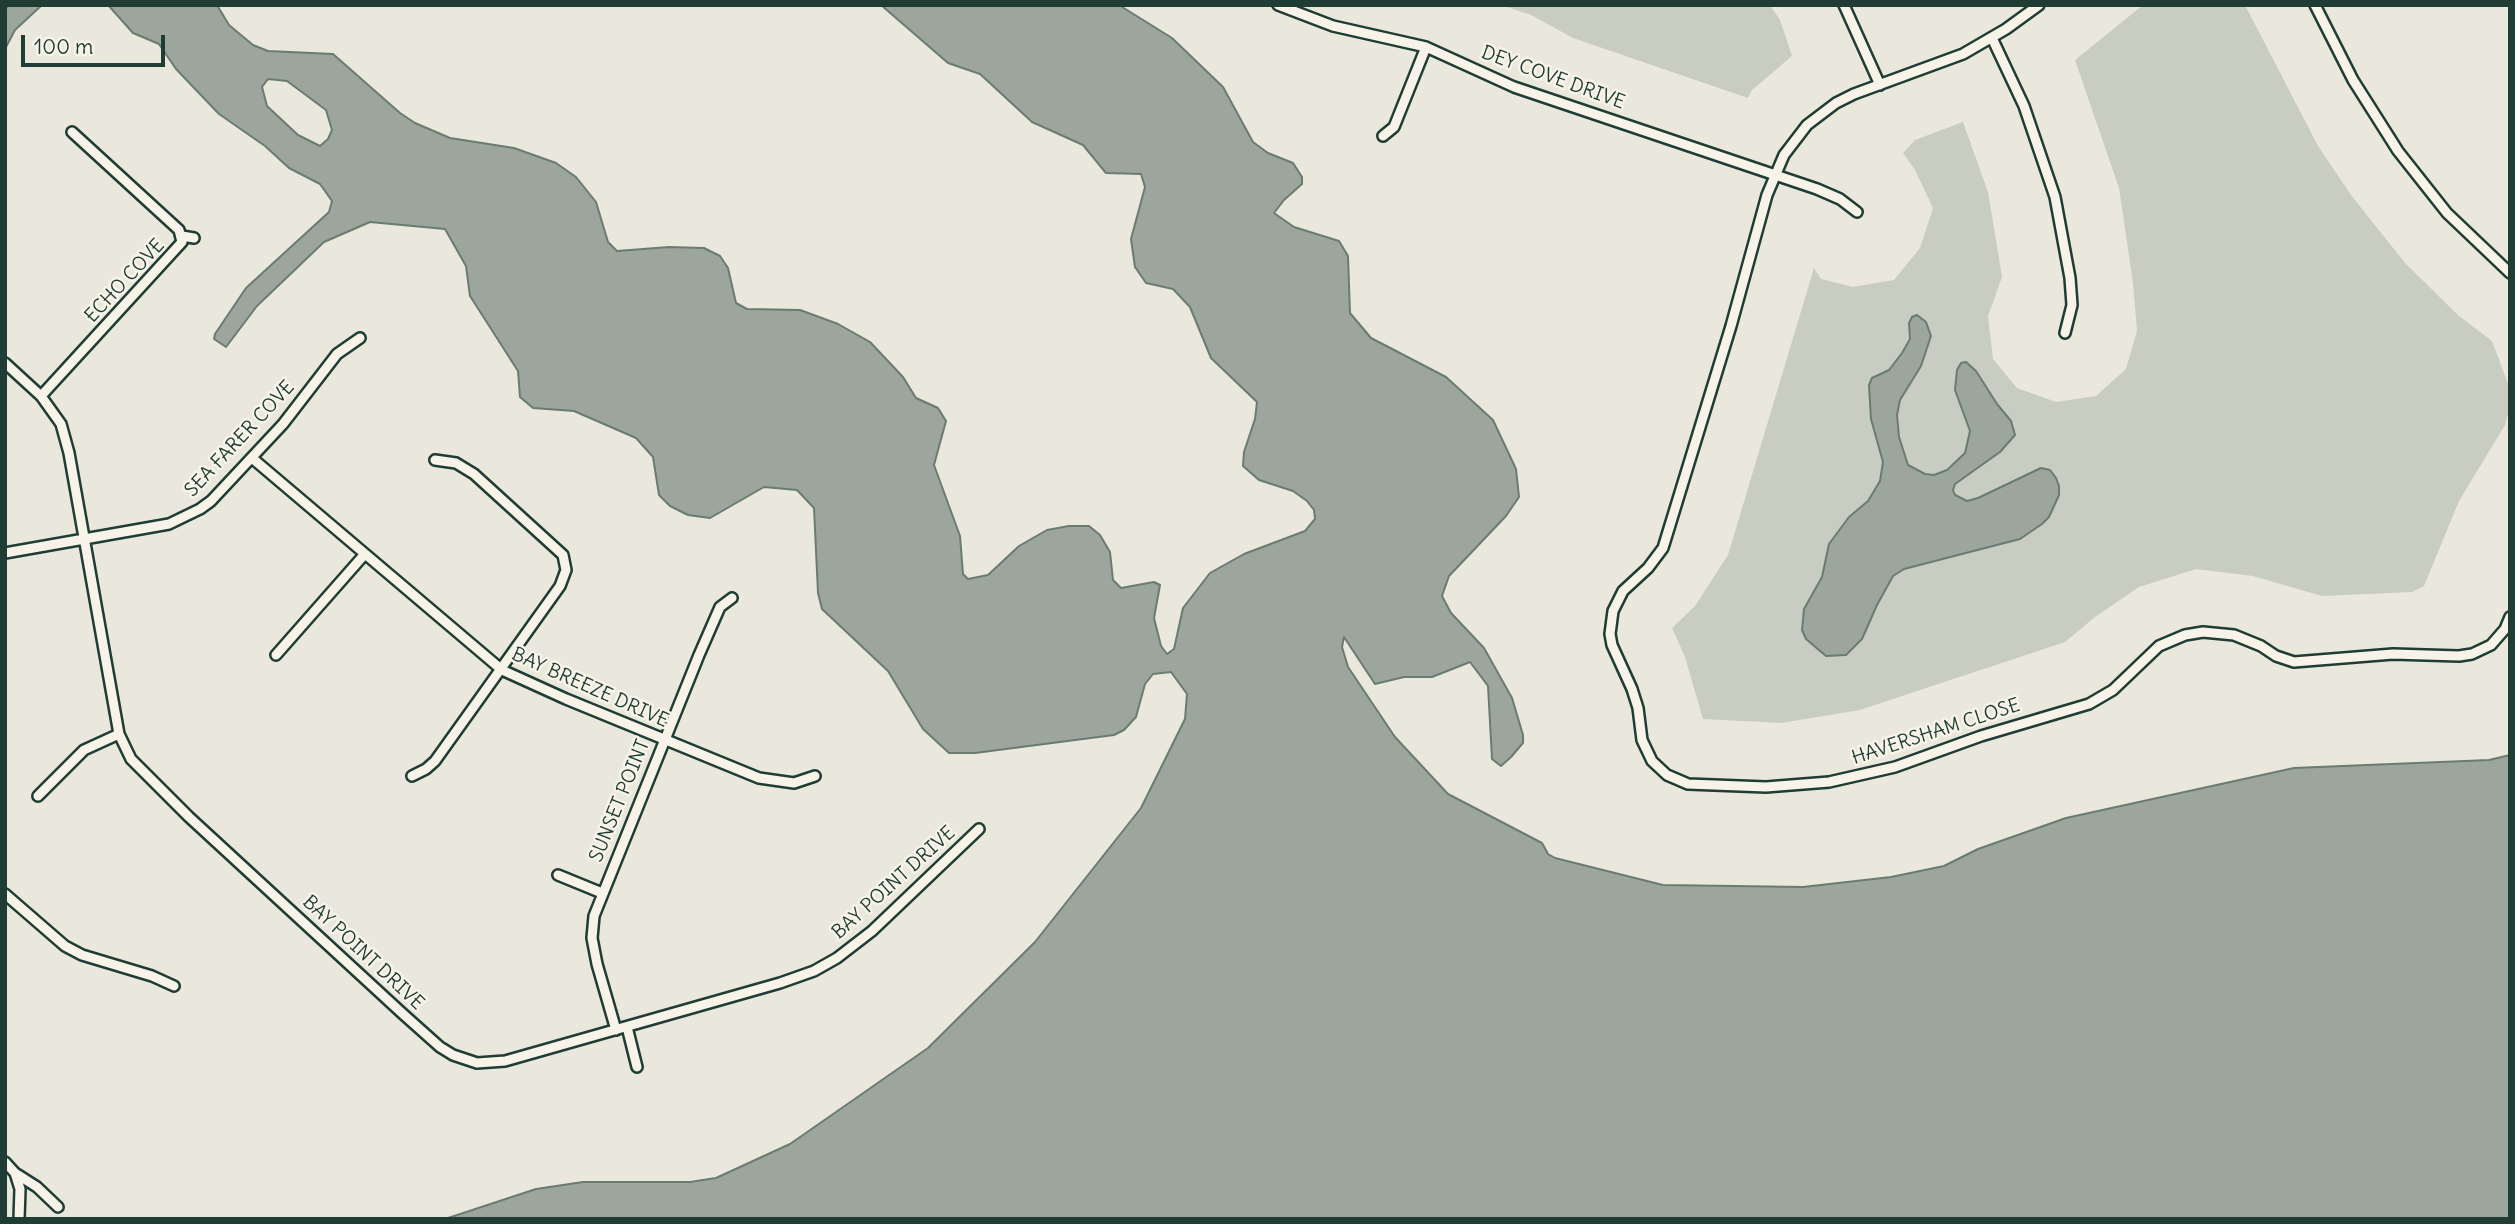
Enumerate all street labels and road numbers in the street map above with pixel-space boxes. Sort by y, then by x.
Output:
street label: DEY COVE DRIVE [1478,41,1628,115]
street label: ECHO COVE [81,235,169,327]
street label: SEA FARER COVE [180,376,300,502]
street label: BAY BREEZE DRIVE [508,643,672,733]
street label: HAVERSHAM CLOSE [1849,694,2023,770]
street label: SUNSET POINT [585,736,655,866]
street label: BAY POINT DRIVE [828,822,960,944]
street label: BAY POINT DRIVE [298,891,428,1015]

